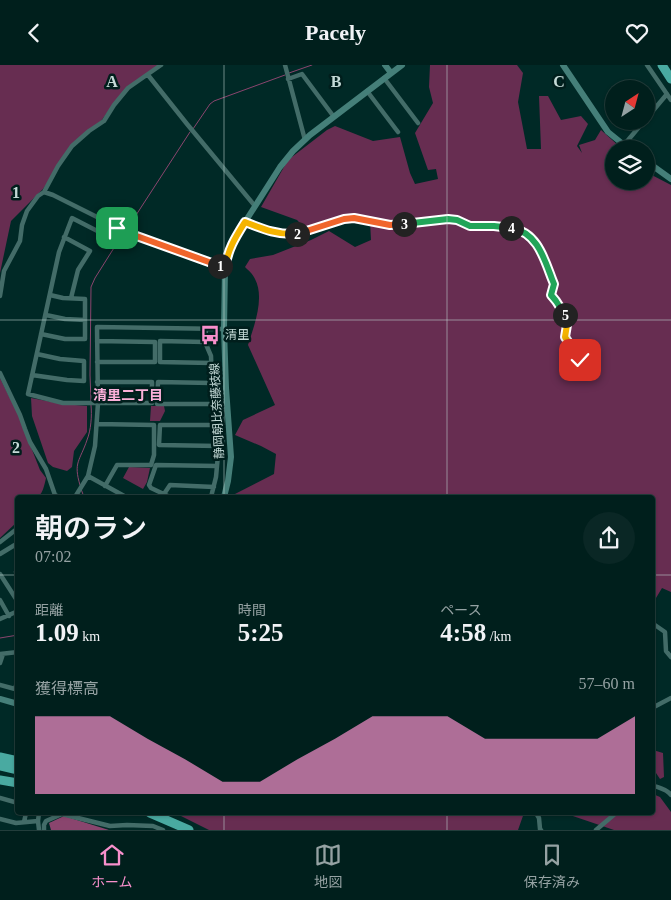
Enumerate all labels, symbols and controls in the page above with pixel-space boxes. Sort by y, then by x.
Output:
icon: back [20,19,48,47]
icon: heart [623,19,651,47]
text: Pacely [305,20,366,45]
text: A [106,73,118,90]
text: B [331,73,342,90]
text: C [553,73,565,90]
north arrow [605,80,655,130]
map controls [605,80,655,190]
button: layers [605,140,655,190]
text: 1 [12,184,20,201]
pin [96,207,138,249]
pin: 3 [392,211,416,237]
icon: arrive [103,214,131,242]
pin: 4 [498,215,524,241]
text: 3 [401,217,408,232]
pin: 2 [284,221,310,247]
text: 4 [508,221,515,236]
text: 2 [294,227,301,242]
pin: 1 [208,253,232,279]
text: 1 [217,259,224,274]
pin: 5 [552,303,578,327]
text: 5 [562,308,569,323]
bus stop icon: 清里 [199,324,221,346]
place label: 清里 [225,328,249,342]
pin [559,339,601,381]
icon: check [566,346,594,374]
street label: 静岡朝比奈藤枝線 [207,363,227,459]
district label: 清里二丁目 [93,388,163,403]
text: 2 [12,439,20,456]
button: share [583,512,635,564]
text: 朝のラン [35,513,147,544]
text: 07:02 [35,548,71,565]
text: 距離 [35,603,63,618]
text: 時間 [238,603,266,618]
text: ペース [440,603,482,618]
text: 1.09 [35,619,79,646]
text: 5:25 [238,619,283,646]
text: 4:58 [440,619,486,646]
text: km [79,629,100,644]
text: /km [486,629,511,644]
text: 57–60 m [579,675,635,692]
text: 獲得標高 [35,680,99,697]
tab: ホーム [91,841,132,891]
tab: 地図 [314,841,342,891]
tab: 保存済み [524,841,580,891]

